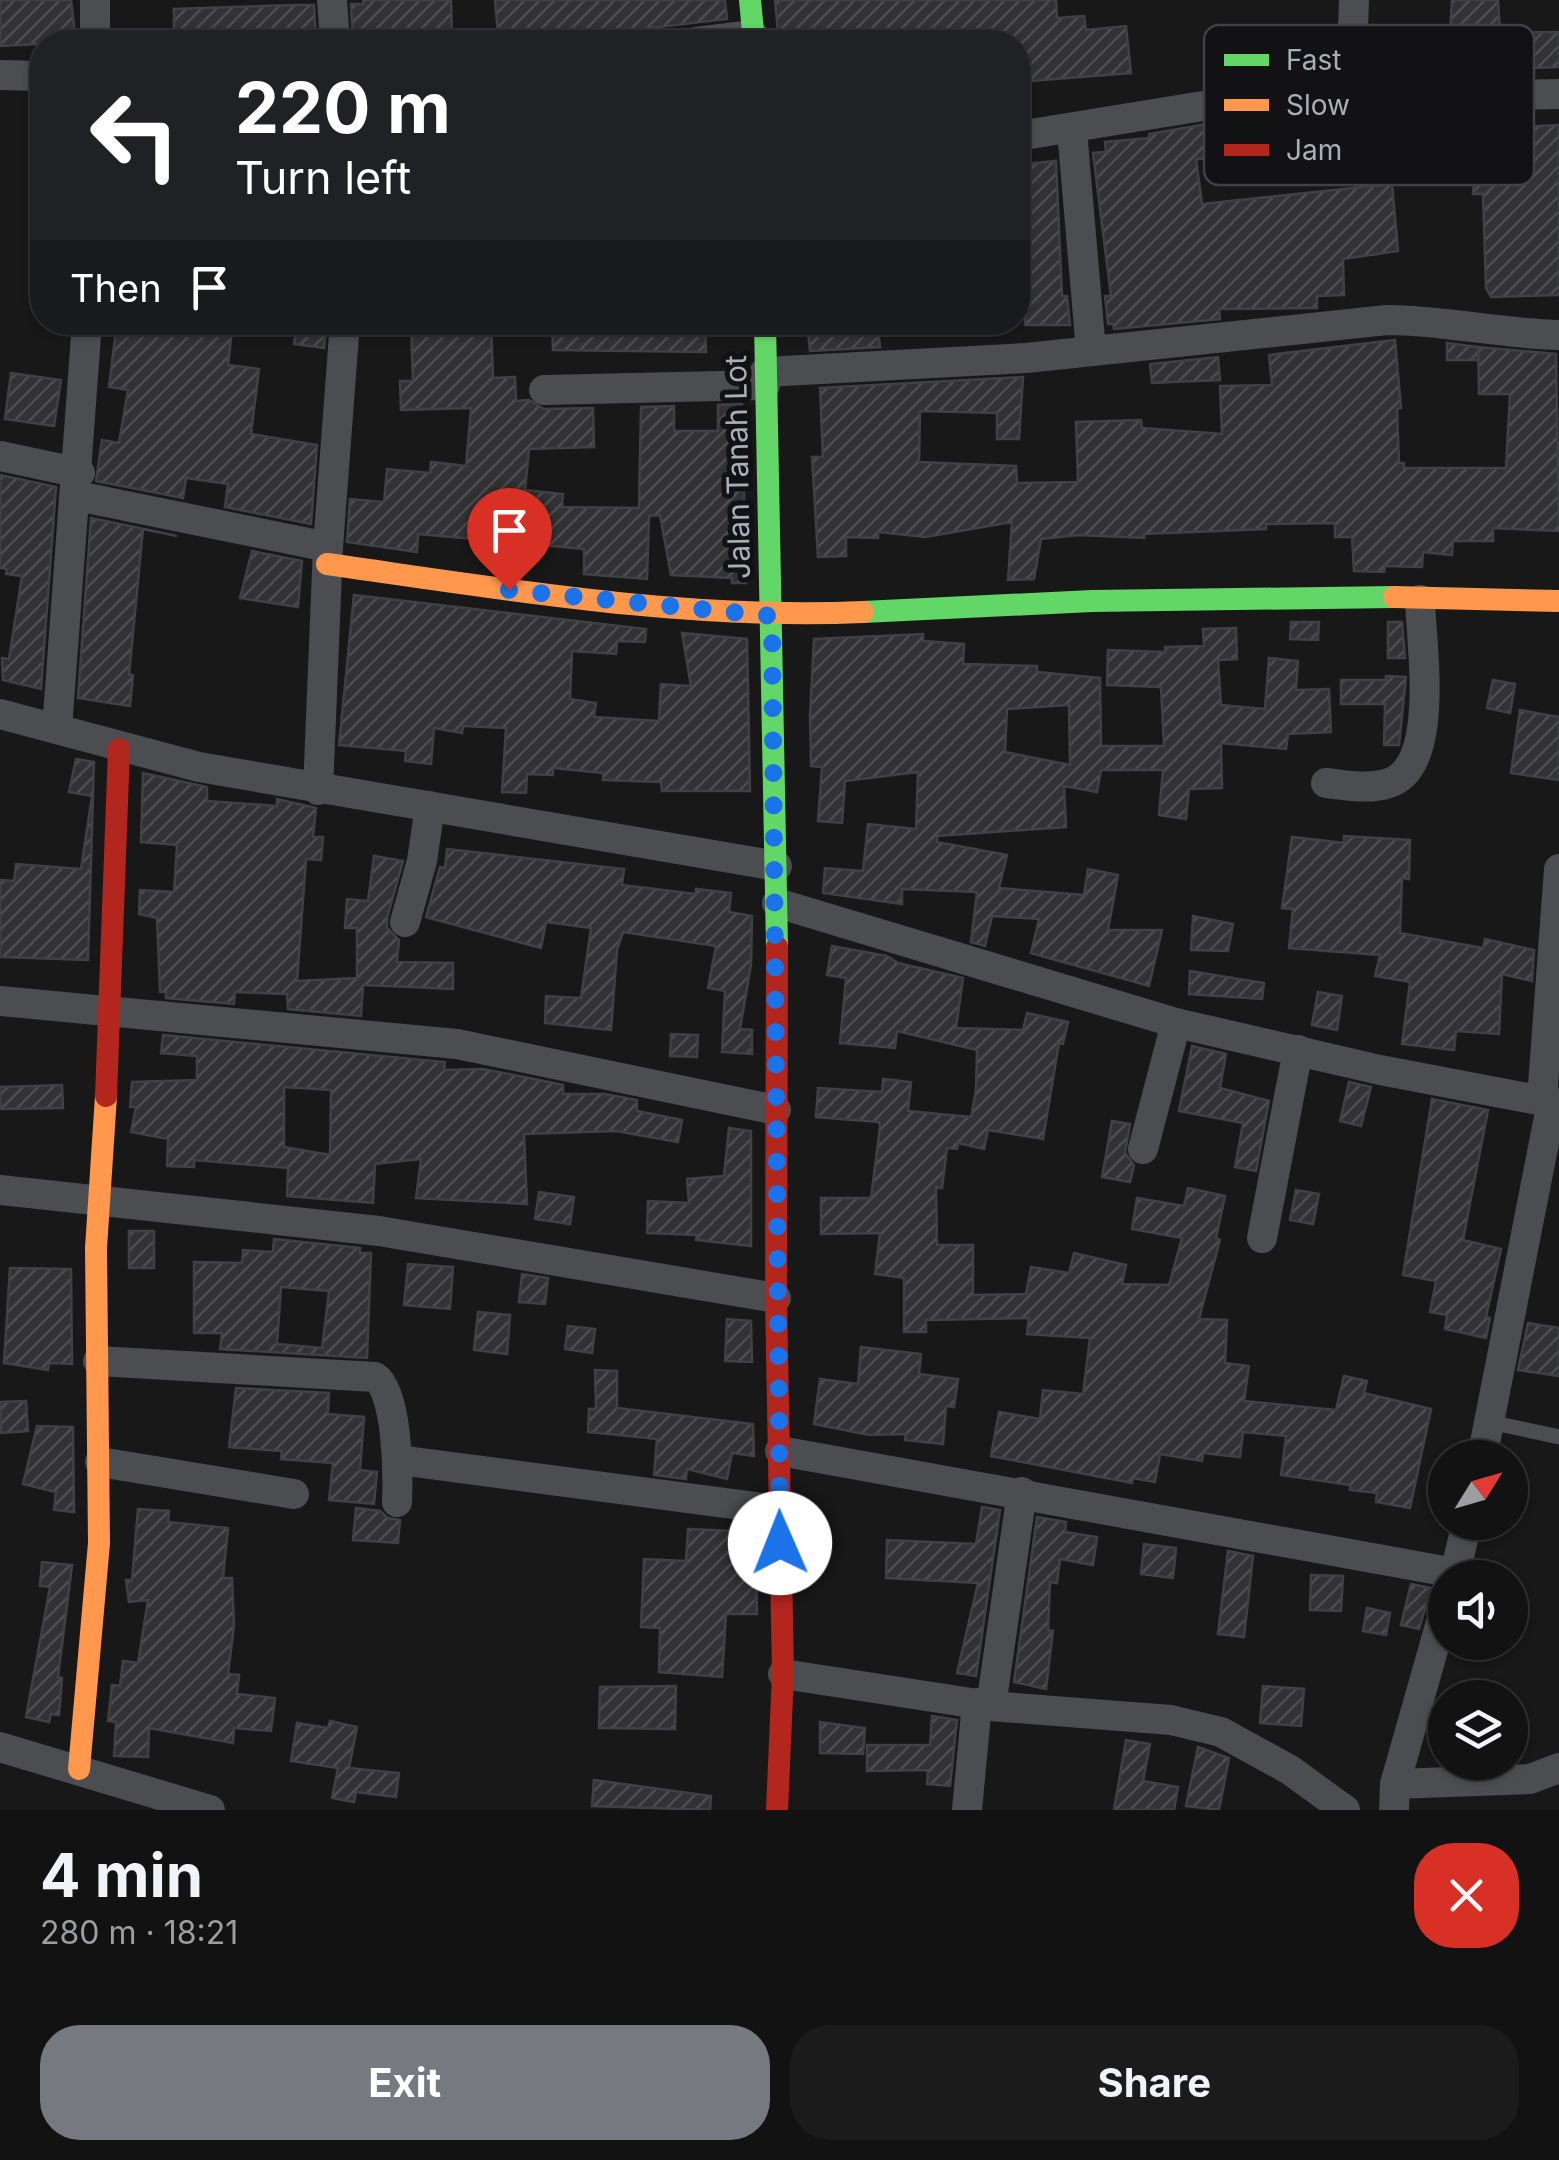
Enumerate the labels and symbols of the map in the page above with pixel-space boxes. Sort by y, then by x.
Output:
legend [1204,25,1534,185]
text: Fast [1286,43,1342,77]
text: Slow [1286,88,1350,122]
text: Jam [1286,133,1342,167]
street label: Jalan Tanah Lot [717,355,757,579]
pin [467,488,552,591]
north arrow [1428,1440,1528,1540]
position arrow [728,1491,832,1595]

